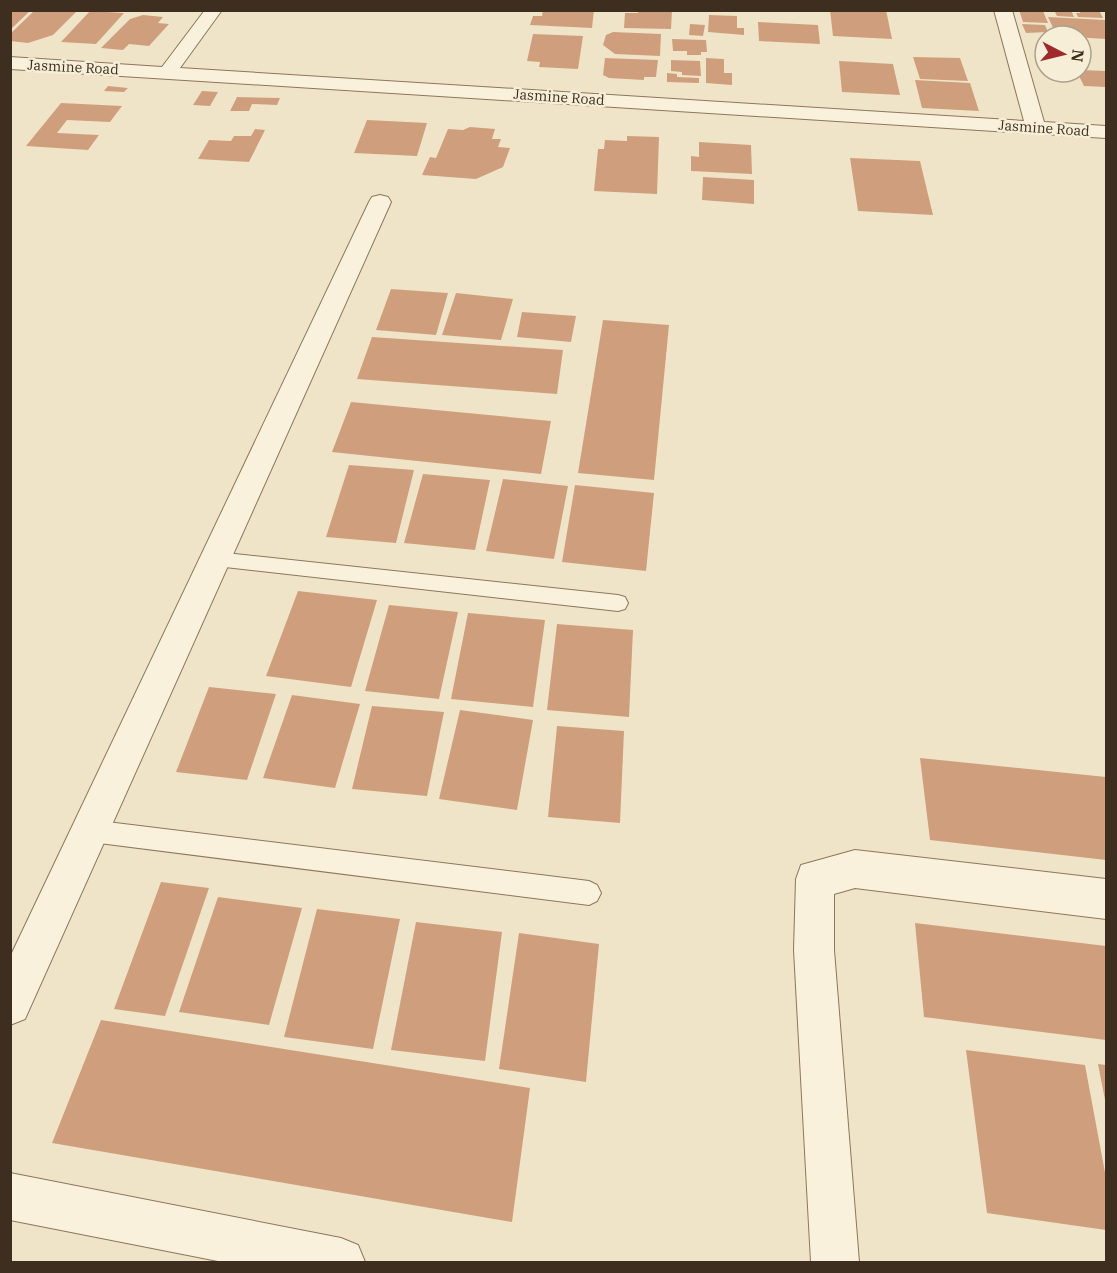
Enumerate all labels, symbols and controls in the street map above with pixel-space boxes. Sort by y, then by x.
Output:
north arrow [1033,24,1093,84]
text: N [1067,48,1089,63]
street label: Jasmine Road [27,56,120,78]
street label: Jasmine Road [513,85,606,109]
street label: Jasmine Road [998,116,1091,140]

